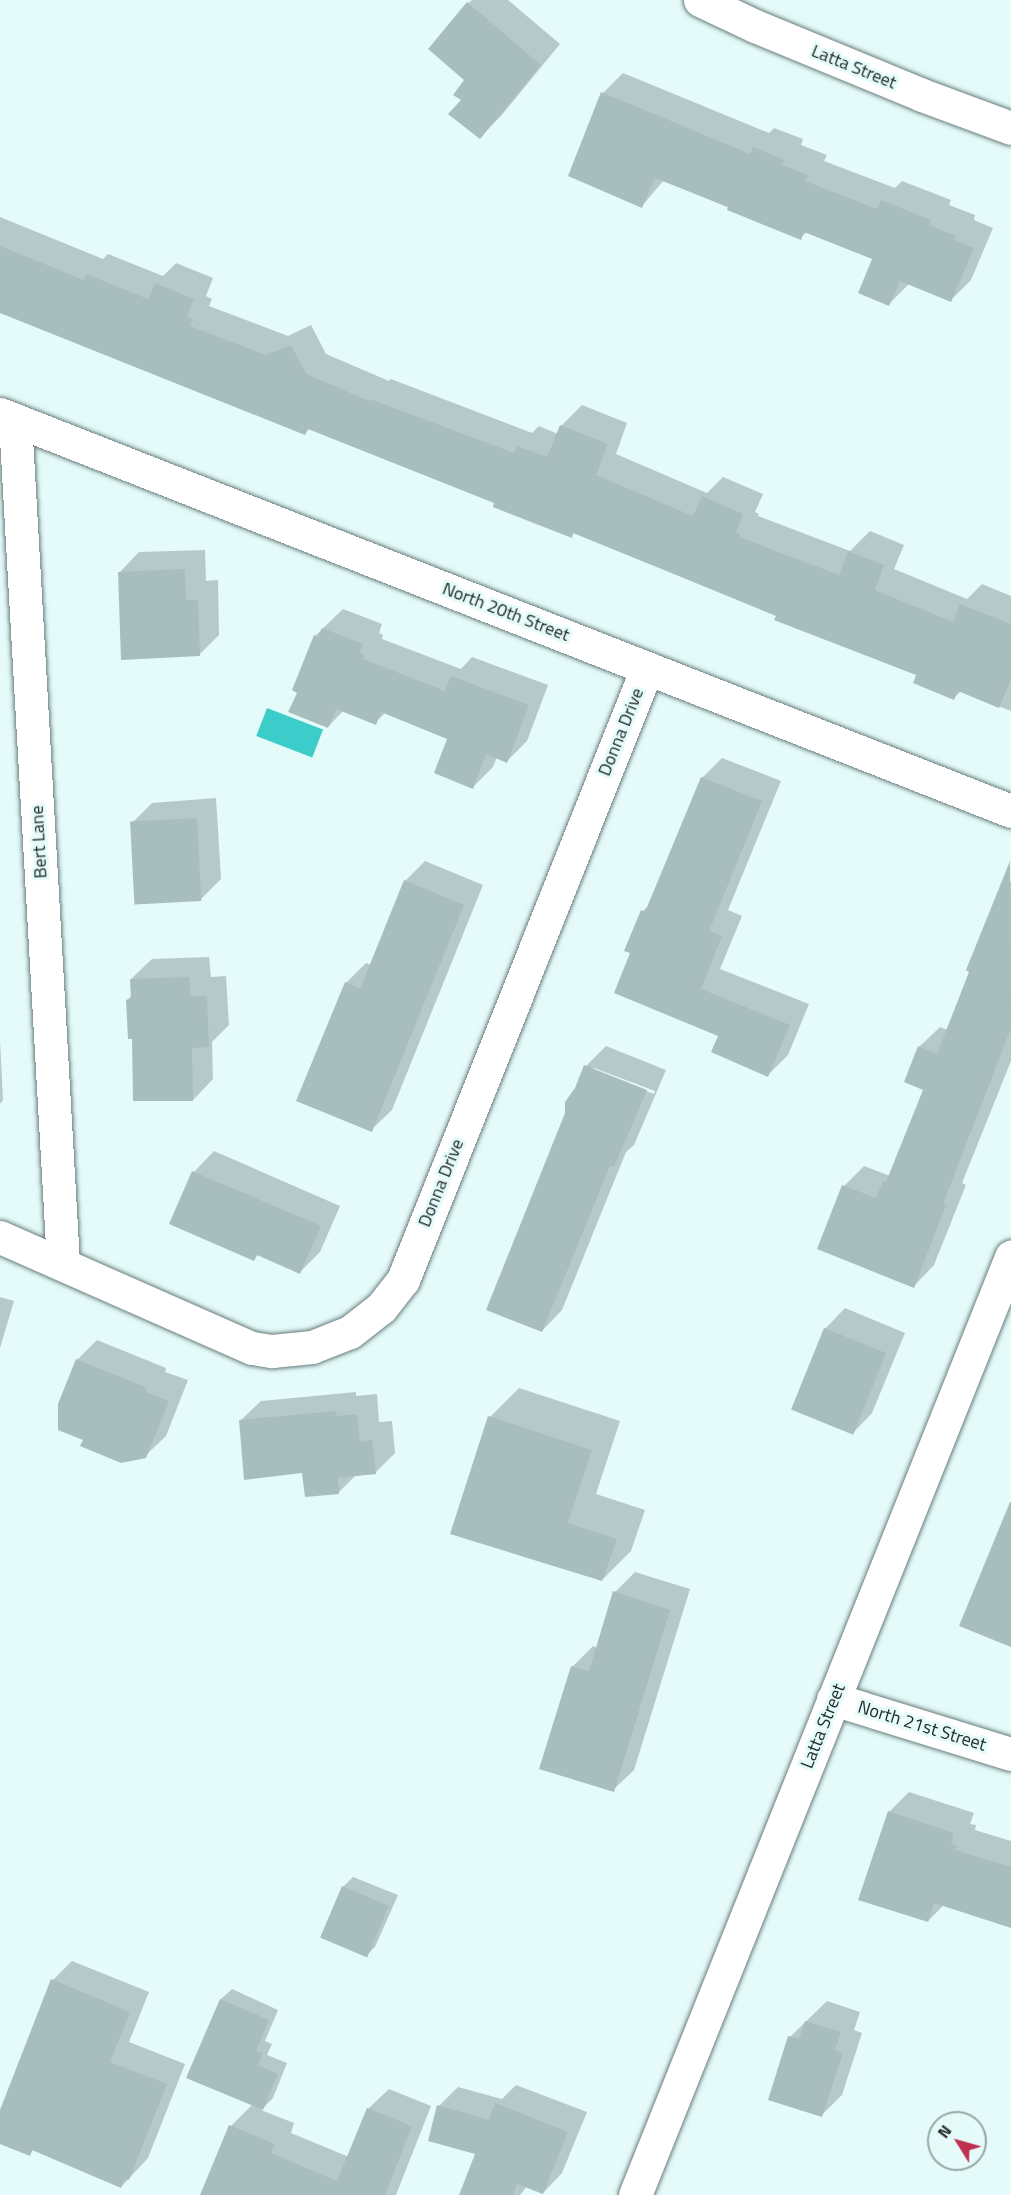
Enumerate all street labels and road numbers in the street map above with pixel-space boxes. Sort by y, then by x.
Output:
street label: Latta Street [808,40,900,94]
street label: North 20th Street [439,578,573,646]
street label: Donna Drive [594,685,648,779]
street label: Bert Lane [26,805,52,879]
street label: Donna Drive [414,1136,468,1230]
street label: Latta Street [796,1680,850,1772]
street label: North 21st Street [855,1696,989,1756]

